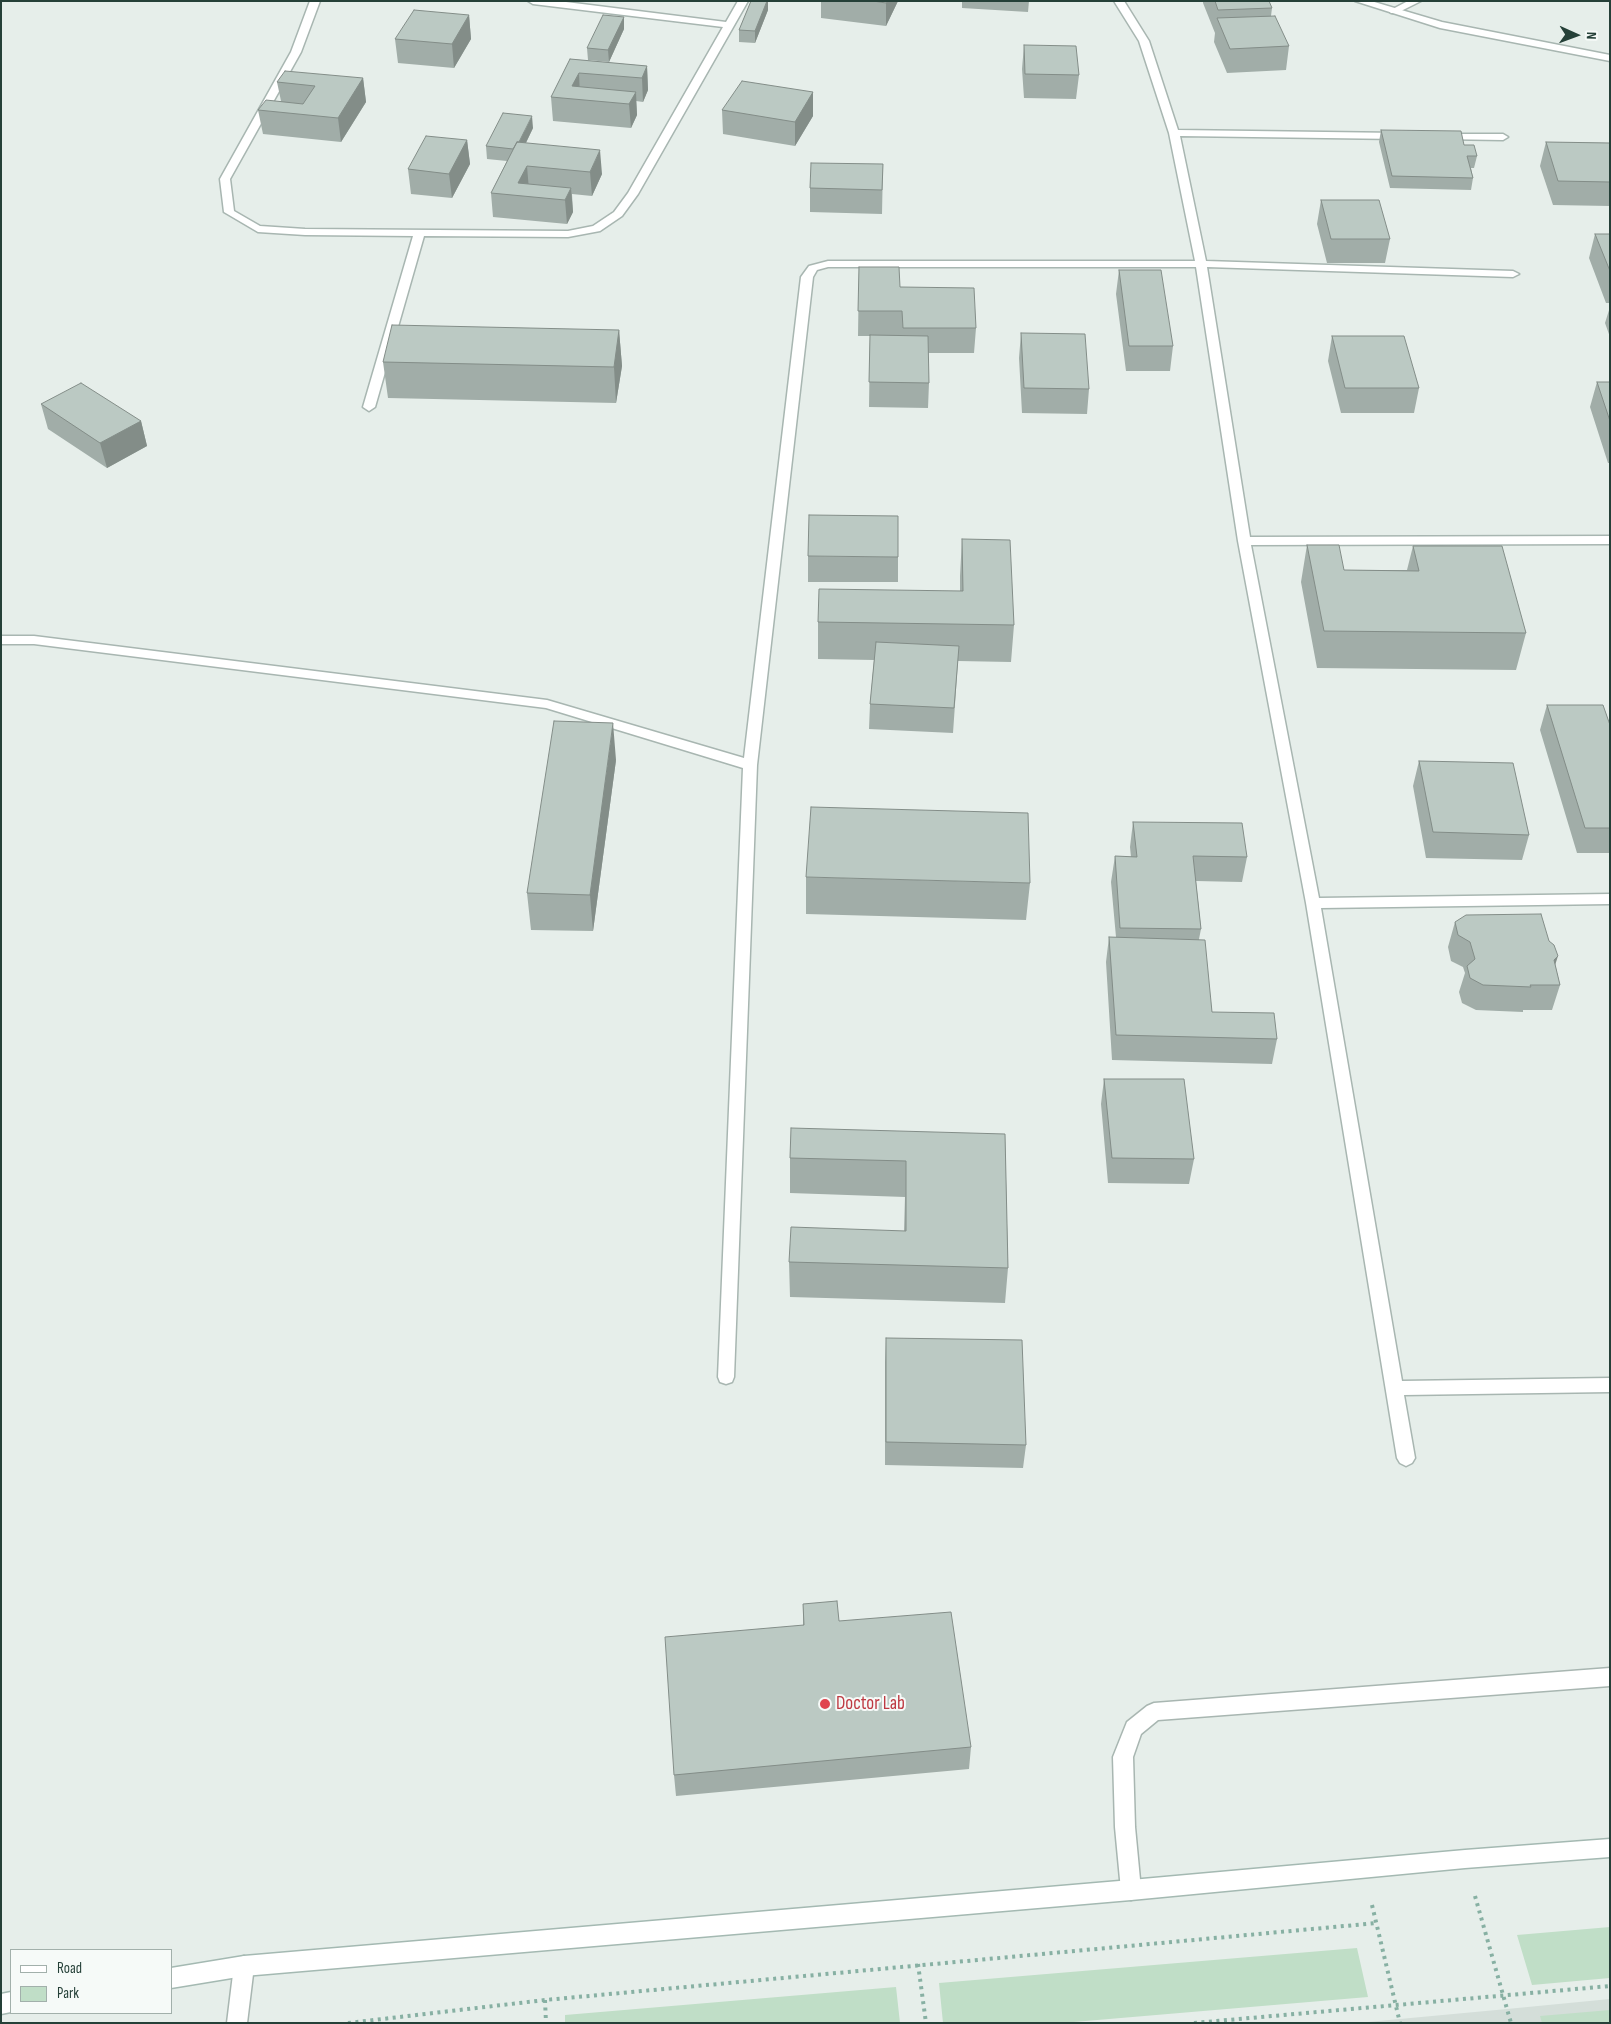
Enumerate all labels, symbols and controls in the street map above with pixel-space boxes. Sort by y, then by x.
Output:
north arrow [1551,10,1601,60]
text: N [1583,31,1600,40]
place label: Doctor Lab [836,1693,905,1715]
marker: Doctor Lab [818,1697,832,1711]
legend [10,1949,172,2014]
text: Road [57,1959,82,1978]
text: Park [57,1984,79,2003]

